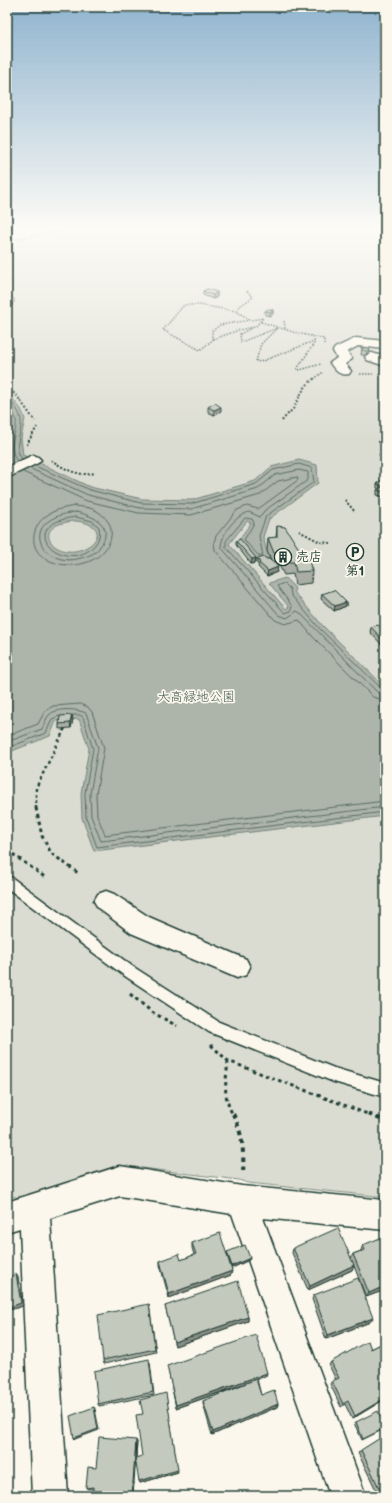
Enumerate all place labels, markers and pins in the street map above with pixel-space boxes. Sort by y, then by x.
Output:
parking icon: 第1 [345,542,365,562]
building icon: 売店 [273,547,293,567]
place label: 売店 [296,549,322,565]
place label: 第1 [346,563,364,579]

